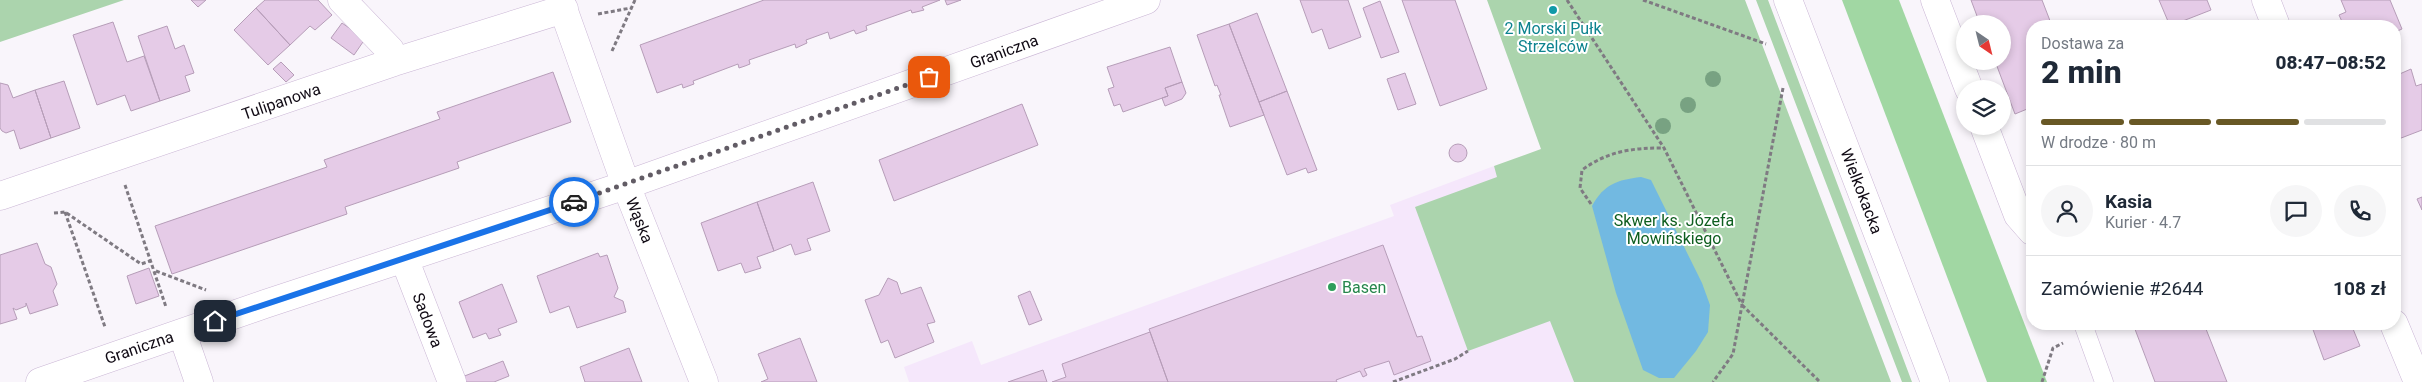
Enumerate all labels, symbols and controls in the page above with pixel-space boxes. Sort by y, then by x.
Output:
marker: 2 Morski Pułk Strzelców [1547,4,1559,16]
north arrow [1956,15,2011,70]
map controls [1956,15,2011,135]
place label: 2 Morski Pułk Strzelców [1504,19,1602,56]
street label: Graniczna [967,30,1041,73]
text: Dostawa za [2041,34,2124,53]
text: 08:47–08:52 [2275,51,2386,74]
text: 2 min [2041,53,2122,91]
pin [908,56,950,98]
icon: bag [915,63,943,91]
street label: Tulipanowa [239,79,323,124]
button: layers [1956,80,2011,135]
text: W drodze · 80 m [2041,133,2156,152]
street label: Wielkokacka [1837,146,1886,236]
courier [549,177,599,227]
button: person [2041,185,2093,237]
button: chat [2270,185,2322,237]
button: phone [2334,185,2386,237]
icon: car [560,188,588,216]
text: Kasia [2105,190,2152,213]
street label: Wąska [622,195,657,246]
park label: Skwer ks. Józefa Mowińskiego [1614,211,1734,248]
text: Kurier · 4.7 [2105,213,2181,232]
text: Zamówienie #2644 [2041,277,2204,300]
text: 108 zł [2333,277,2386,300]
place label: Basen [1342,278,1386,297]
marker: Basen [1326,281,1338,293]
street label: Sadowa [408,290,447,350]
pin [194,300,236,342]
icon: home [201,307,229,335]
street label: Graniczna [102,327,176,368]

